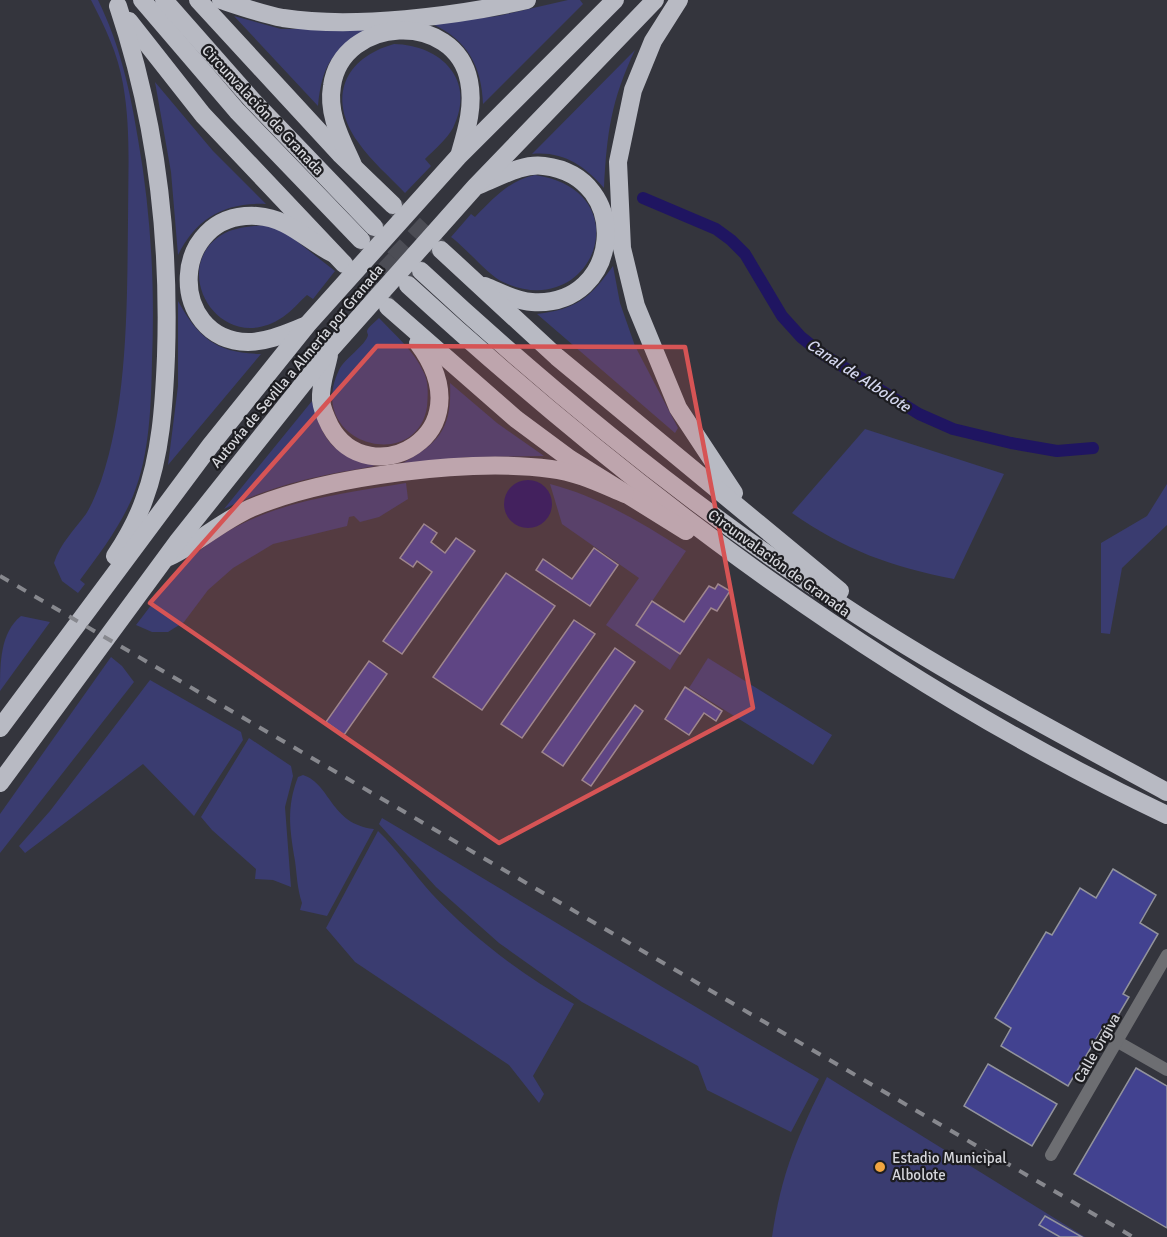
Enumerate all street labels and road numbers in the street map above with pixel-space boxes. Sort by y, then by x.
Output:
street label: Circunvalación de Granada [198,41,328,179]
street label: Autovía de Sevilla a Almería por Granada [207,261,387,471]
street label: Circunvalación de Granada [704,505,854,621]
street label: Calle Órgiva [1069,1010,1124,1086]

